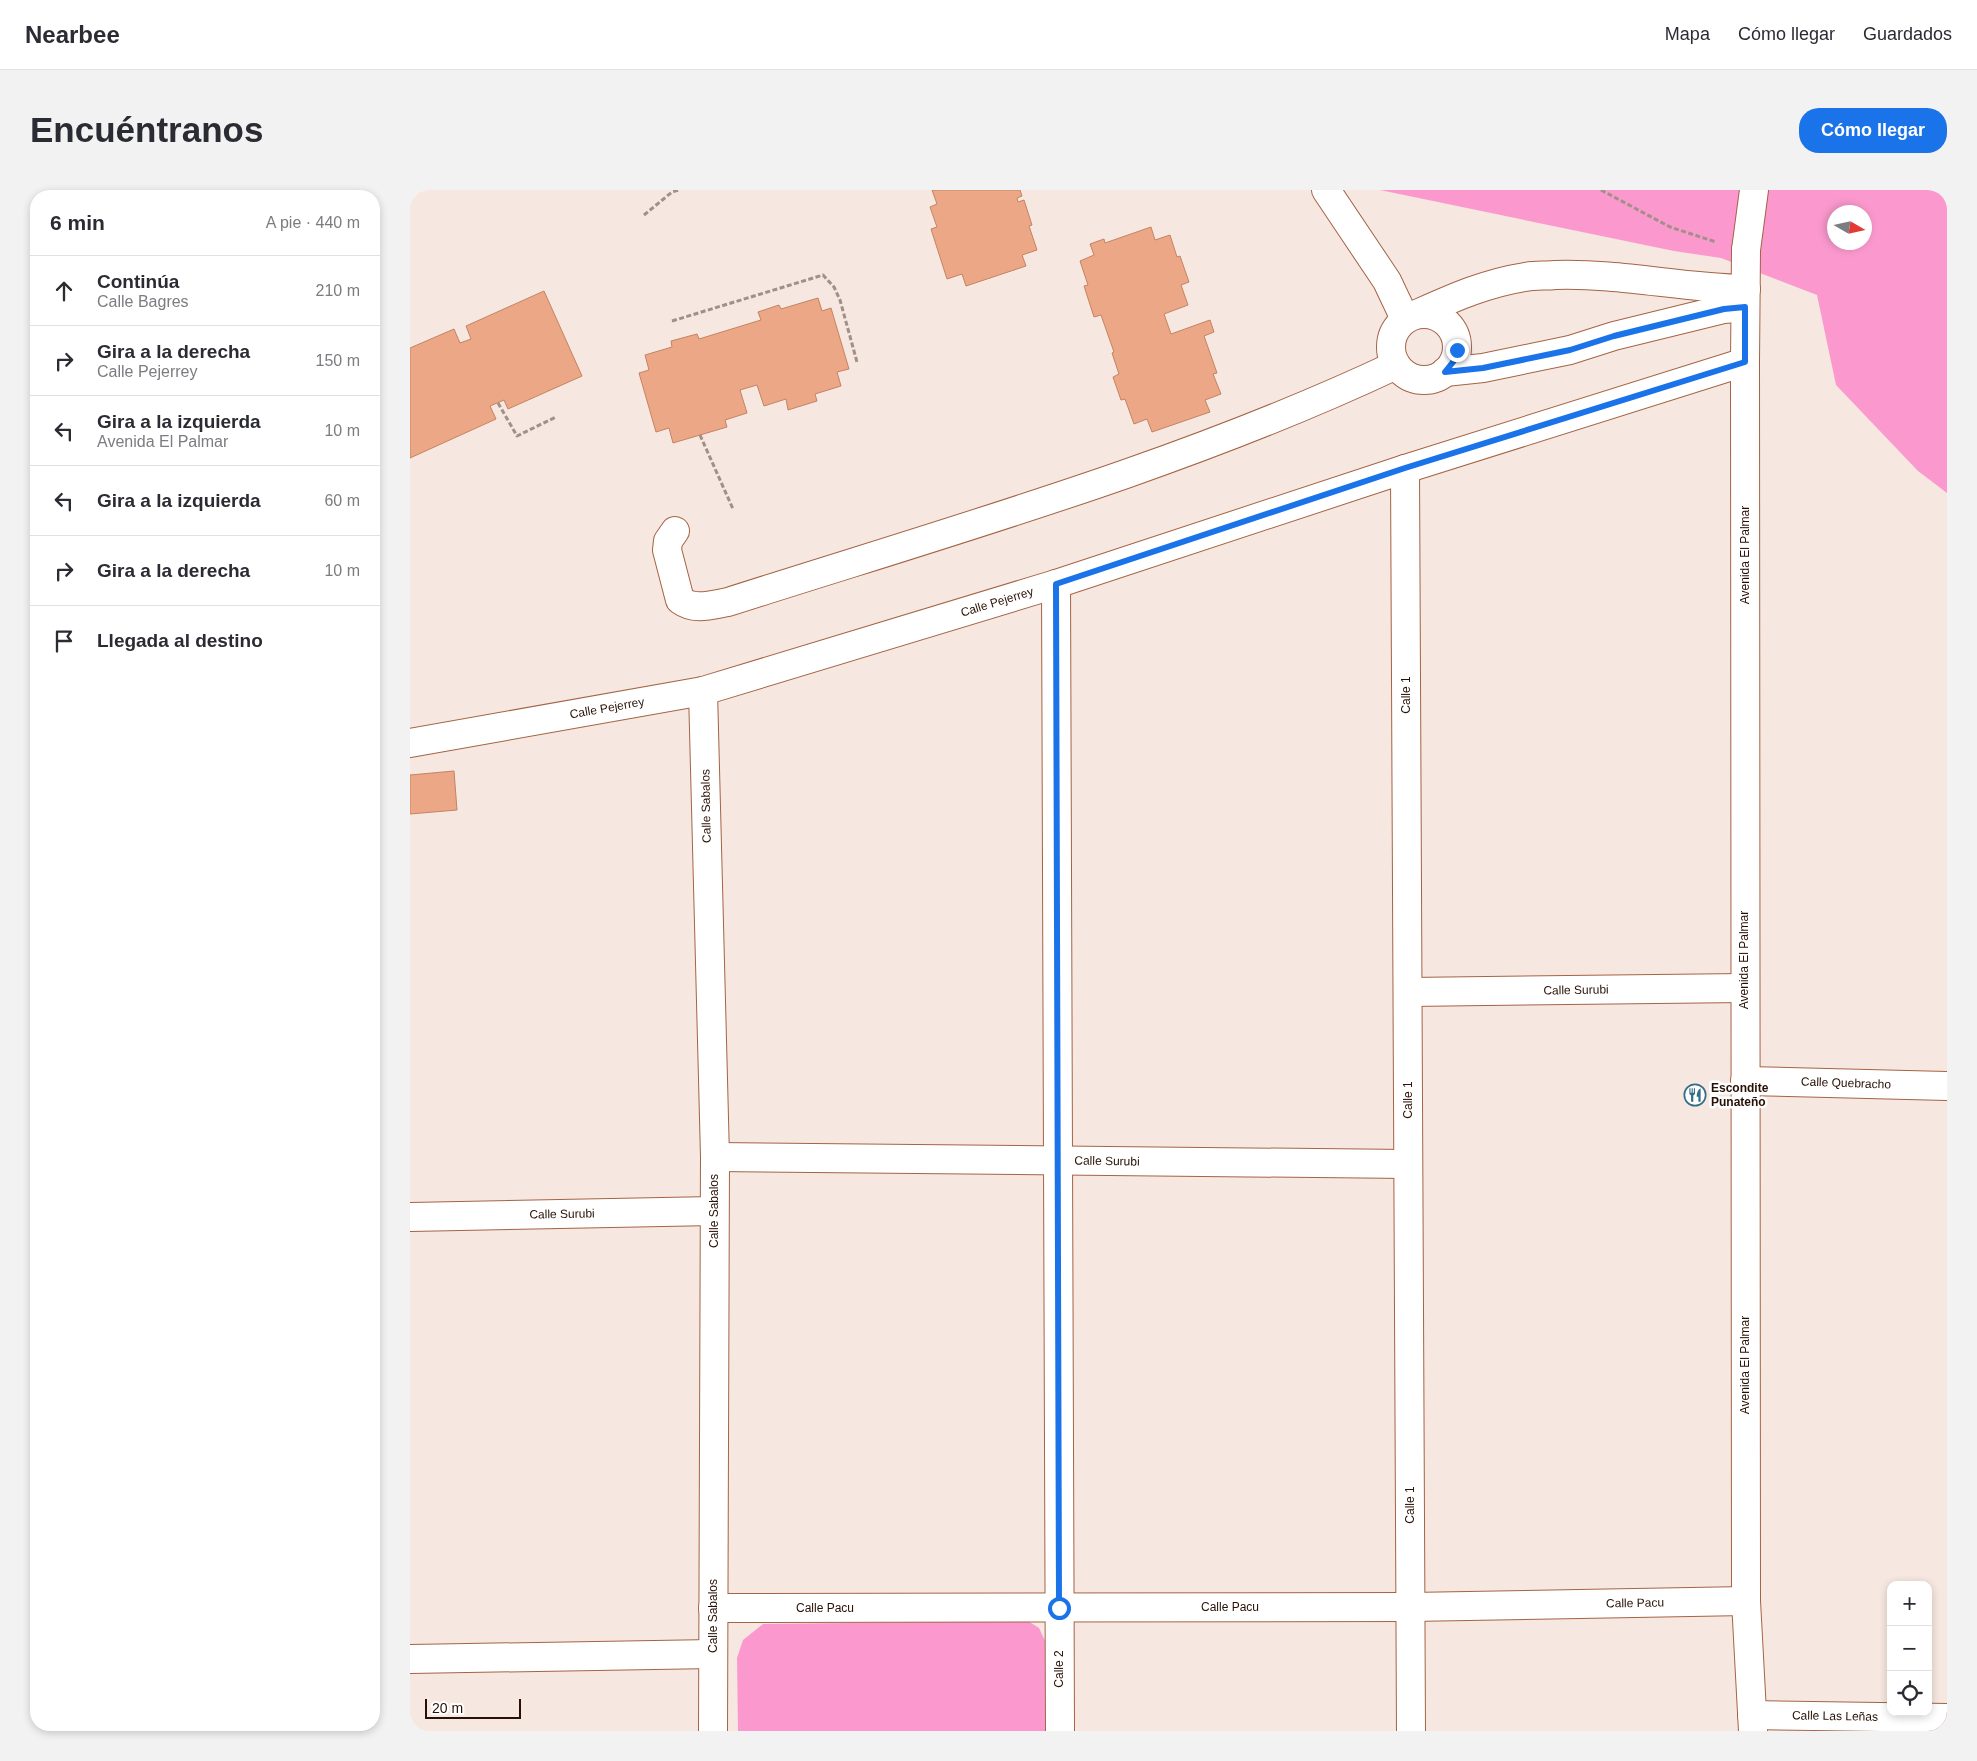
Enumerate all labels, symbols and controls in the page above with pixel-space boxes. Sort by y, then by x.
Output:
text: Nearbee [25,21,120,48]
text: Mapa [1665,24,1710,44]
text: Cómo llegar [1738,24,1835,44]
text: Guardados [1863,24,1952,44]
button: Cómo llegar [1799,108,1947,153]
text: Encuéntranos [30,110,263,149]
north arrow [1827,205,1872,250]
text: 6 min [50,211,105,234]
text: A pie · 440 m [266,214,360,231]
text: Continúa [97,271,179,292]
icon: ahead [50,277,78,305]
text: 210 m [316,282,360,299]
text: Calle Bagres [97,293,189,310]
route end [1446,339,1469,362]
text: Gira a la derecha [97,341,250,362]
icon: right [50,347,78,375]
text: 150 m [316,352,360,369]
text: Calle Pejerrey [97,363,197,380]
text: Gira a la izquierda [97,411,261,432]
icon: left [50,417,78,445]
text: 10 m [324,422,360,439]
text: Avenida El Palmar [97,433,228,450]
icon: left [50,487,78,515]
text: Gira a la izquierda [97,490,261,511]
text: 60 m [324,492,360,509]
street label: Avenida El Palmar [1738,506,1752,604]
icon: right [50,557,78,585]
text: Gira a la derecha [97,560,250,581]
text: 10 m [324,562,360,579]
street label: Calle Pejerrey [959,584,1035,620]
icon: arrive [50,627,78,655]
text: Llegada al destino [97,630,263,651]
street label: Calle 1 [1399,676,1413,714]
street label: Calle Pejerrey [569,695,645,721]
street label: Calle Sabalos [698,769,714,843]
street label: Avenida El Palmar [1737,911,1751,1009]
street label: Calle Surubi [1543,982,1609,998]
street label: Calle Quebracho [1801,1074,1892,1092]
street label: Calle 1 [1401,1081,1415,1119]
place label: Escondite Punateño [1711,1081,1769,1109]
restaurant icon: Escondite Punateño [1683,1083,1707,1107]
street label: Calle Surubi [1074,1153,1140,1169]
street label: Calle Sabalos [707,1174,721,1248]
street label: Calle Surubi [529,1206,595,1222]
street label: Avenida El Palmar [1738,1316,1752,1414]
street label: Calle 1 [1403,1486,1417,1524]
street label: Calle Sabalos [706,1579,720,1653]
map controls [1887,1581,1932,1716]
button: + [1887,1581,1932,1626]
street label: Calle Pacu [1606,1595,1664,1611]
route start [1048,1597,1071,1620]
street label: Calle Pacu [1201,1600,1259,1614]
street label: Calle Pacu [796,1601,854,1615]
button: − [1887,1626,1932,1671]
street label: Calle 2 [1052,1650,1066,1688]
button: locate [1887,1671,1932,1716]
scale bar [425,1696,521,1719]
text: 20 m [432,1700,463,1716]
street label: Calle Las Leñas [1792,1708,1878,1724]

